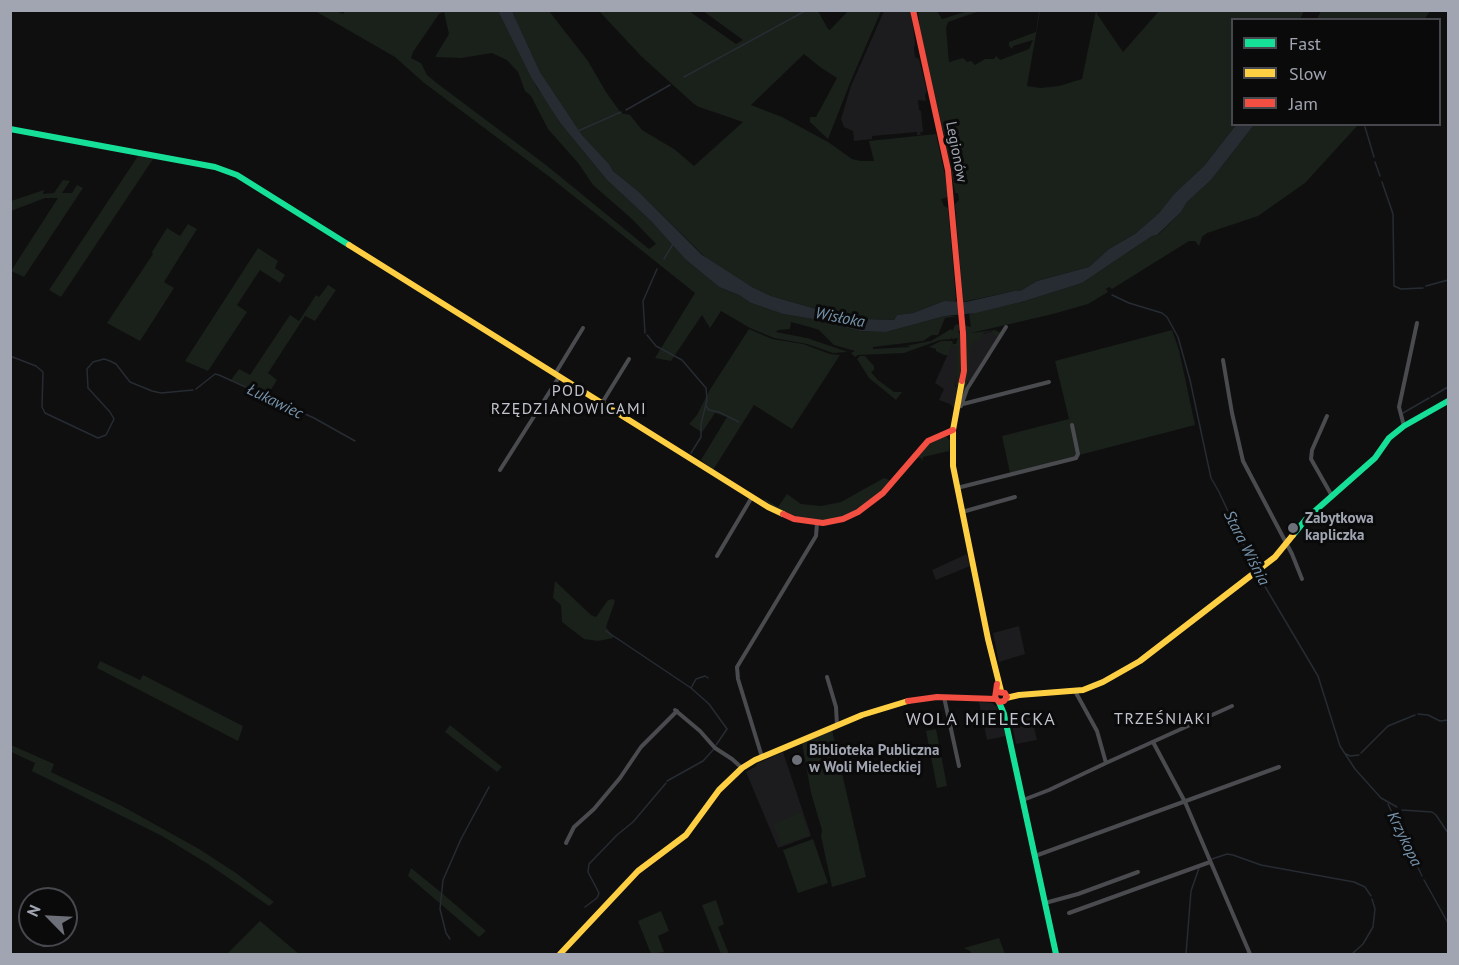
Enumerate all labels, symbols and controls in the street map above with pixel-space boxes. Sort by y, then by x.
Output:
legend [1231,18,1441,126]
text: Fast [1289,32,1321,55]
text: Slow [1289,62,1327,85]
text: Jam [1289,92,1318,115]
street label: Legionów [941,120,971,184]
water label: Wisłoka [814,304,866,332]
water label: Łukawiec [244,380,306,424]
district label: POD RZĘDZIANOWICAMI [491,381,647,419]
water label: Stara Wiśnia [1219,507,1273,589]
place label: Zabytkowa kapliczka [1305,510,1374,545]
marker: Zabytkowa kapliczka [1286,521,1300,535]
district label: WOLA MIELECKA [906,709,1056,731]
district label: TRZEŚNIAKI [1114,709,1212,729]
place label: Biblioteka Publiczna w Woli Mieleckiej [809,742,939,777]
marker: Biblioteka Publiczna w Woli Mieleckiej [790,753,804,767]
water label: Krzykopa [1383,808,1425,870]
north arrow [18,887,78,947]
text: N [22,902,45,919]

